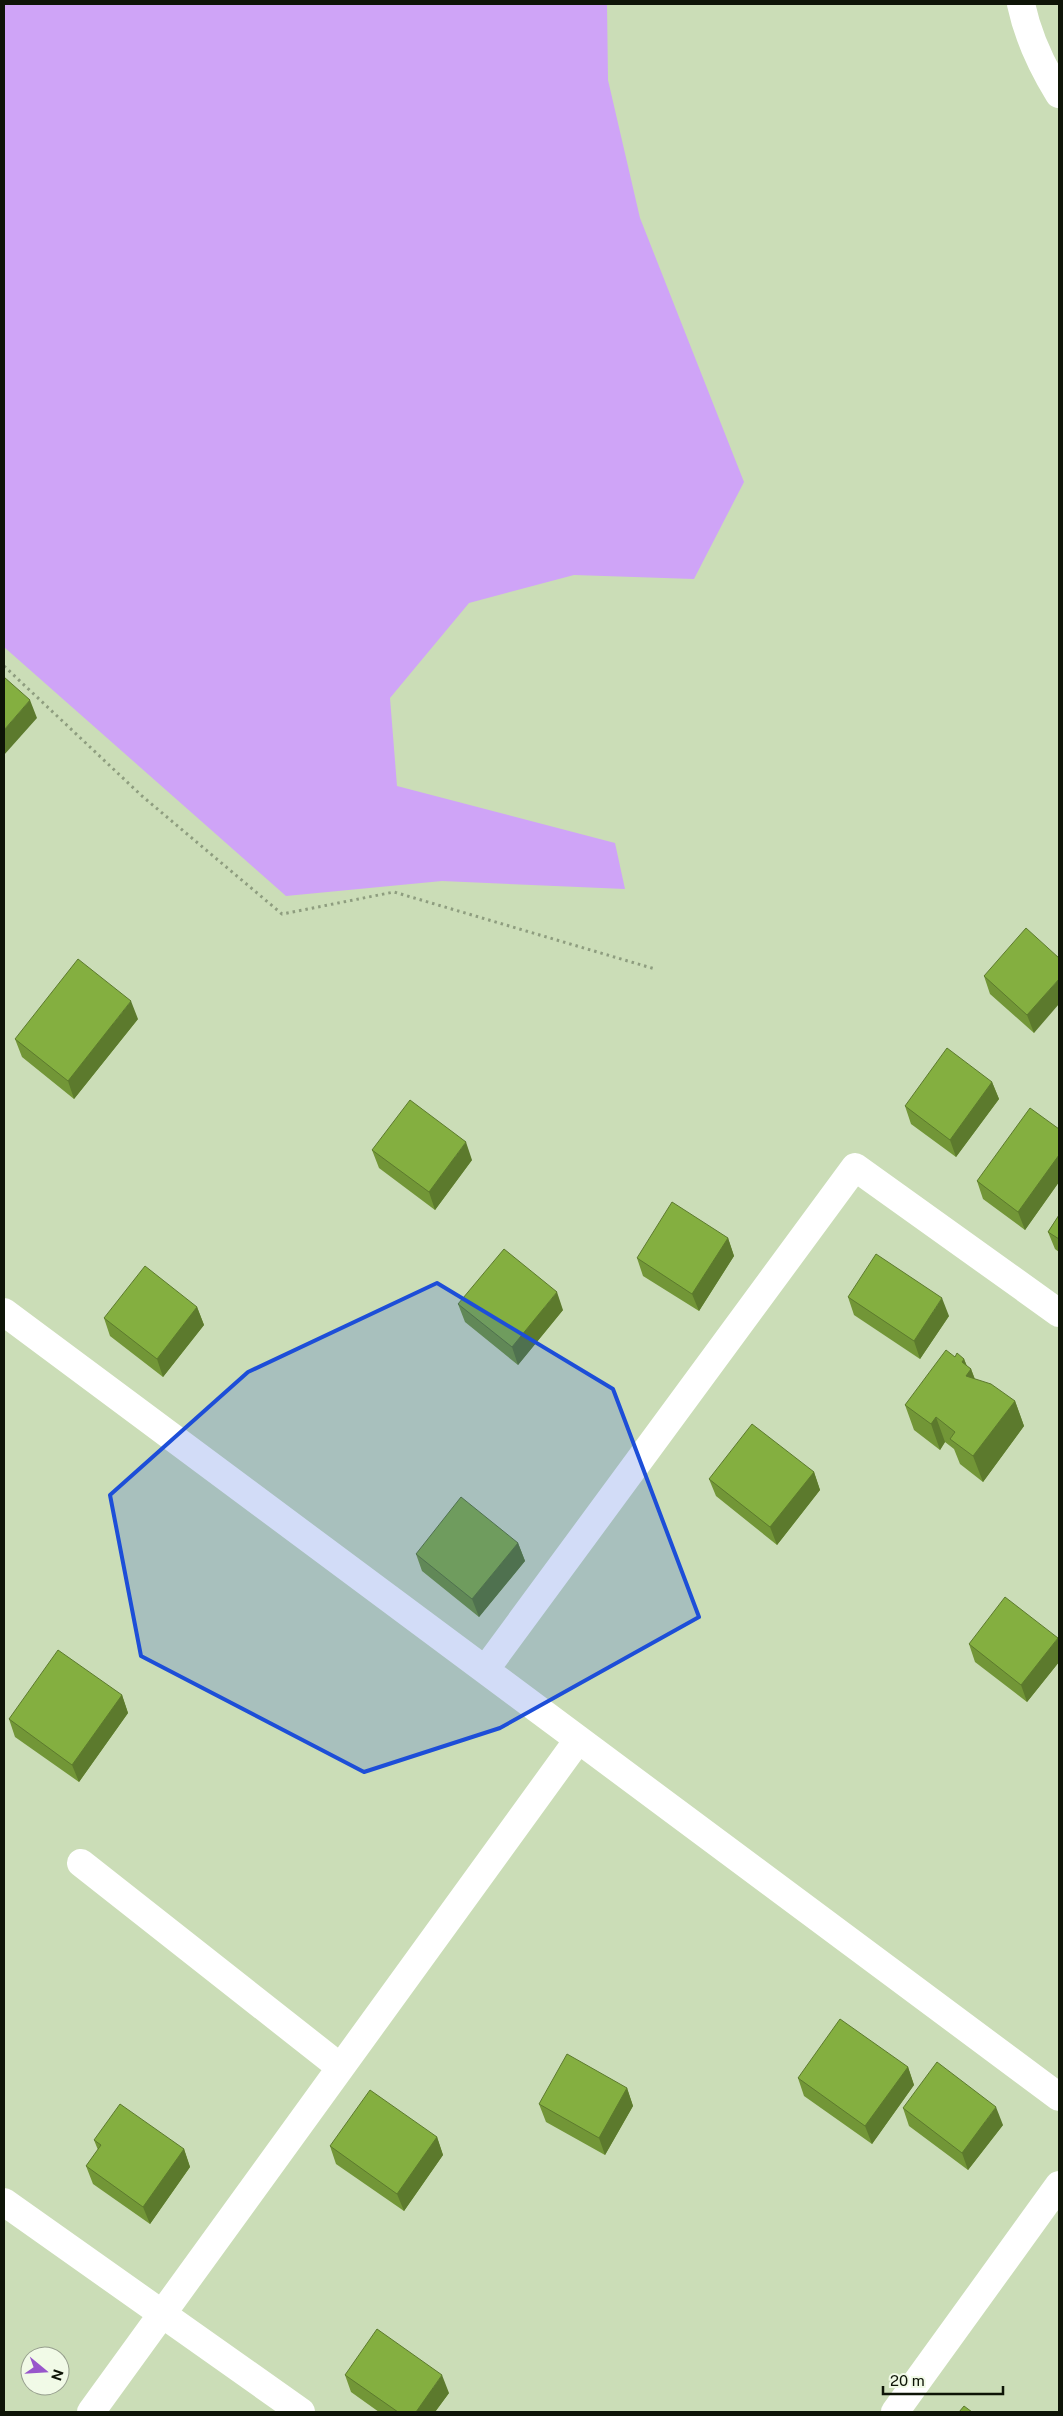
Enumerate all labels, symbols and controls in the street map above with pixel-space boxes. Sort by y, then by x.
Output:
north arrow [20,2346,70,2396]
scale bar [883,2364,1003,2396]
text: N [48,2367,67,2383]
text: 20 m [890,2372,925,2389]

